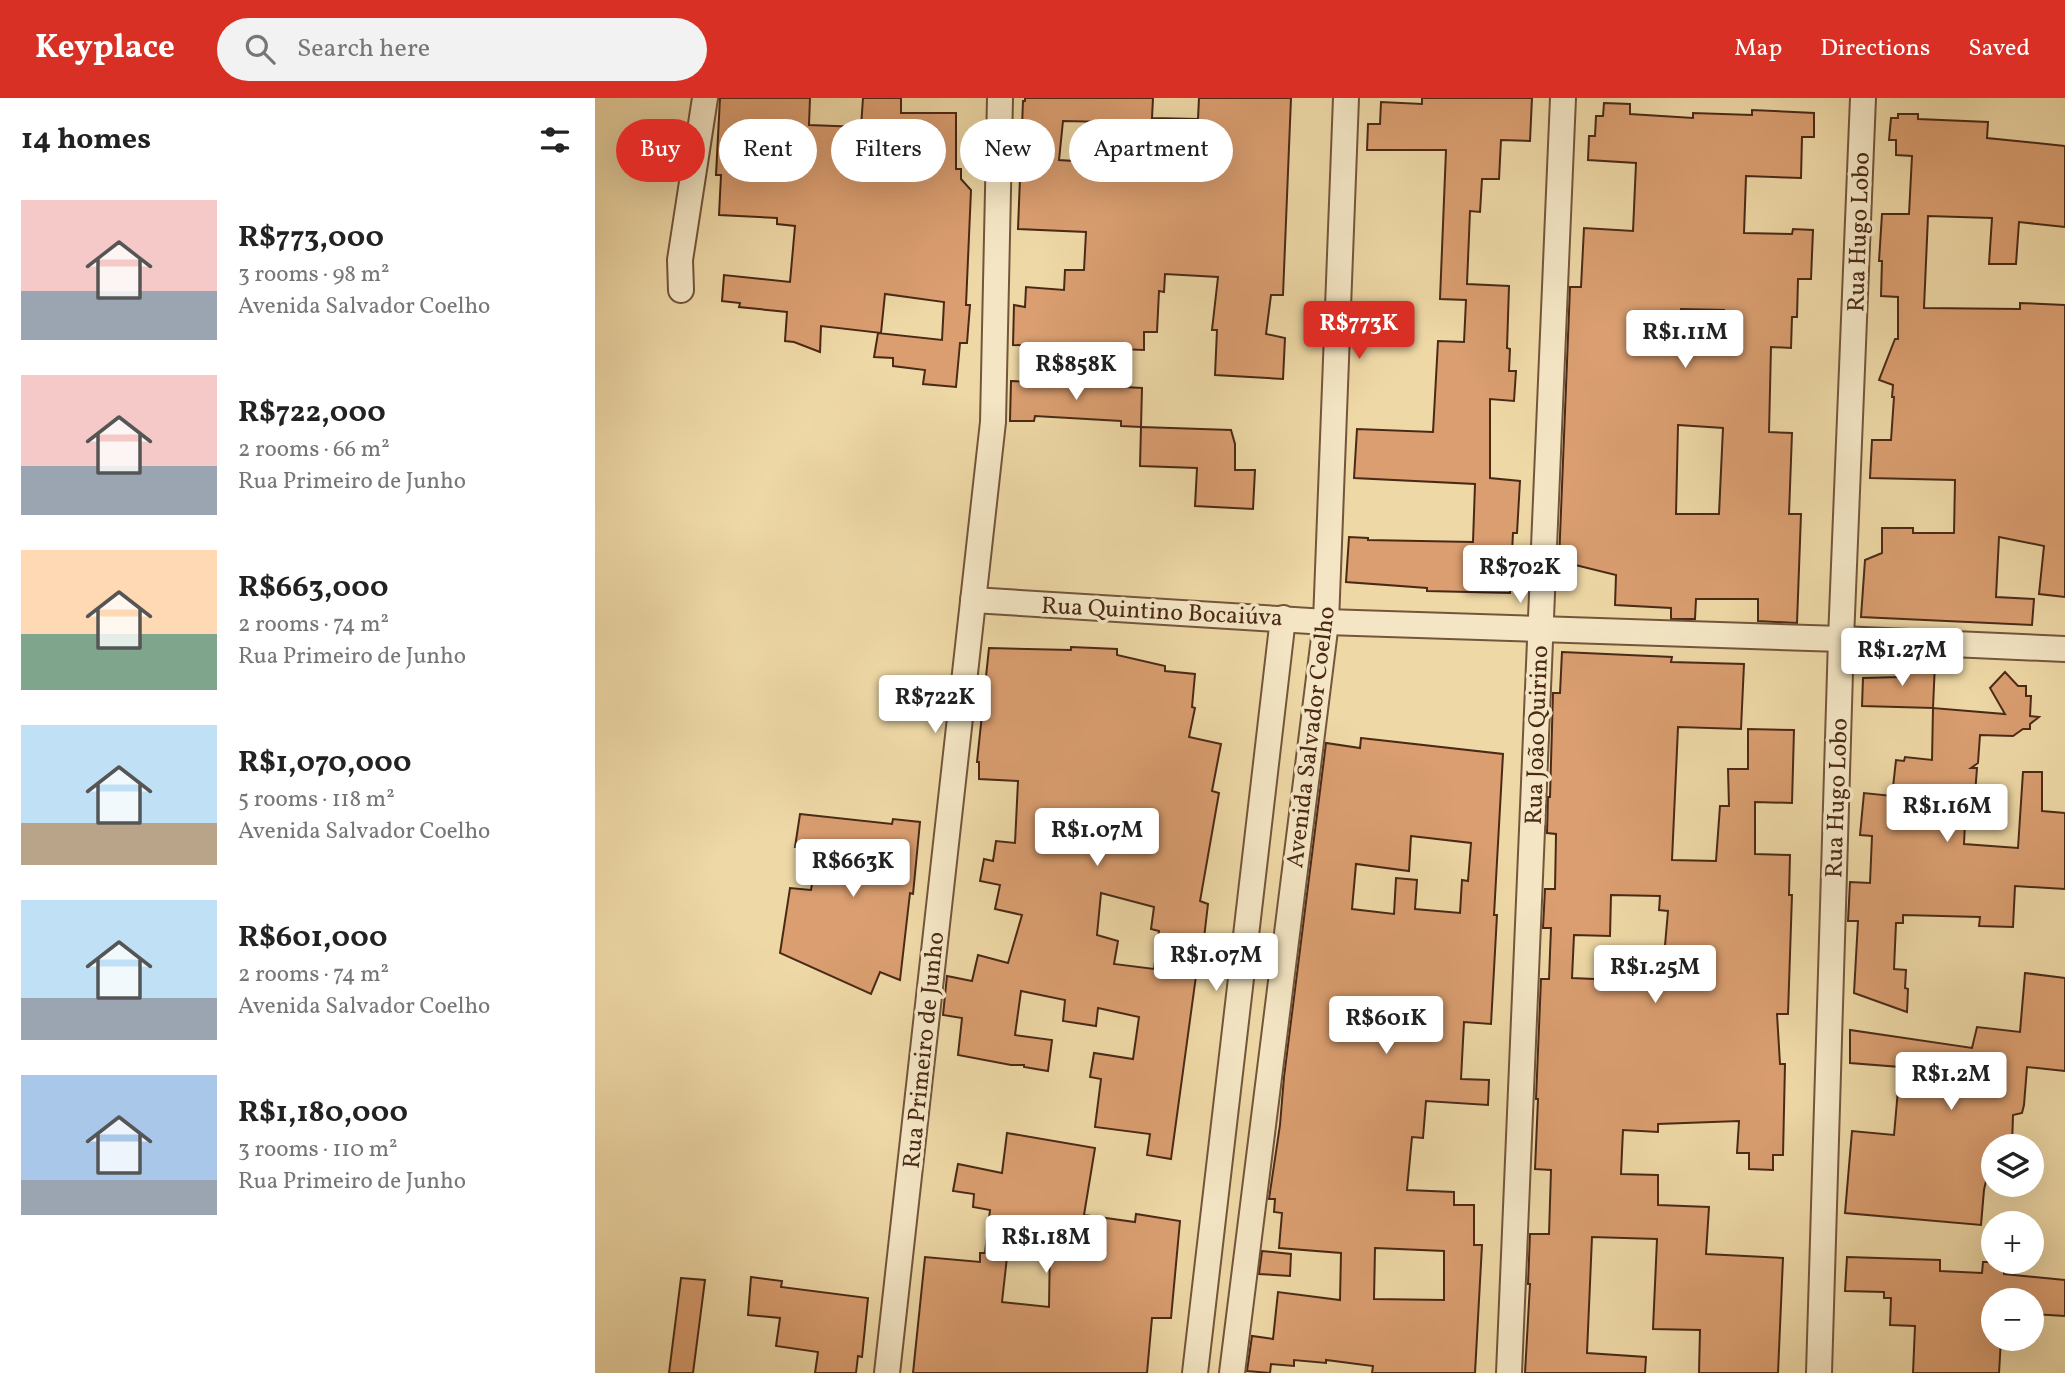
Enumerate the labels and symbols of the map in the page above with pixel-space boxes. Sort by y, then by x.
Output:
street label: Rua Hugo Lobo [1840,152,1880,313]
pin: R$773K [1302,302,1416,361]
pin: R$1.11M [1620,310,1750,370]
pin: R$858K [1019,342,1133,402]
pin: R$702K [1463,546,1577,605]
street label: Rua Quintino Bocaiúva [1040,590,1284,636]
street label: Avenida Salvador Coelho [1279,604,1345,870]
pin: R$1.27M [1837,628,1967,688]
street label: Rua João Quirino [1518,645,1558,825]
pin: R$722K [878,676,992,735]
street label: Rua Hugo Lobo [1818,718,1858,879]
pin: R$1.16M [1882,784,2012,844]
pin: R$1.07M [1032,808,1162,868]
pin: R$663K [796,840,910,899]
street label: Rua Primeiro de Junho [896,930,954,1170]
pin: R$1.07M [1151,934,1281,993]
pin: R$1.25M [1590,946,1720,1005]
pin: R$601K [1329,996,1443,1056]
pin: R$1.2M [1894,1052,2008,1112]
pin: R$1.18M [981,1216,1111,1275]

